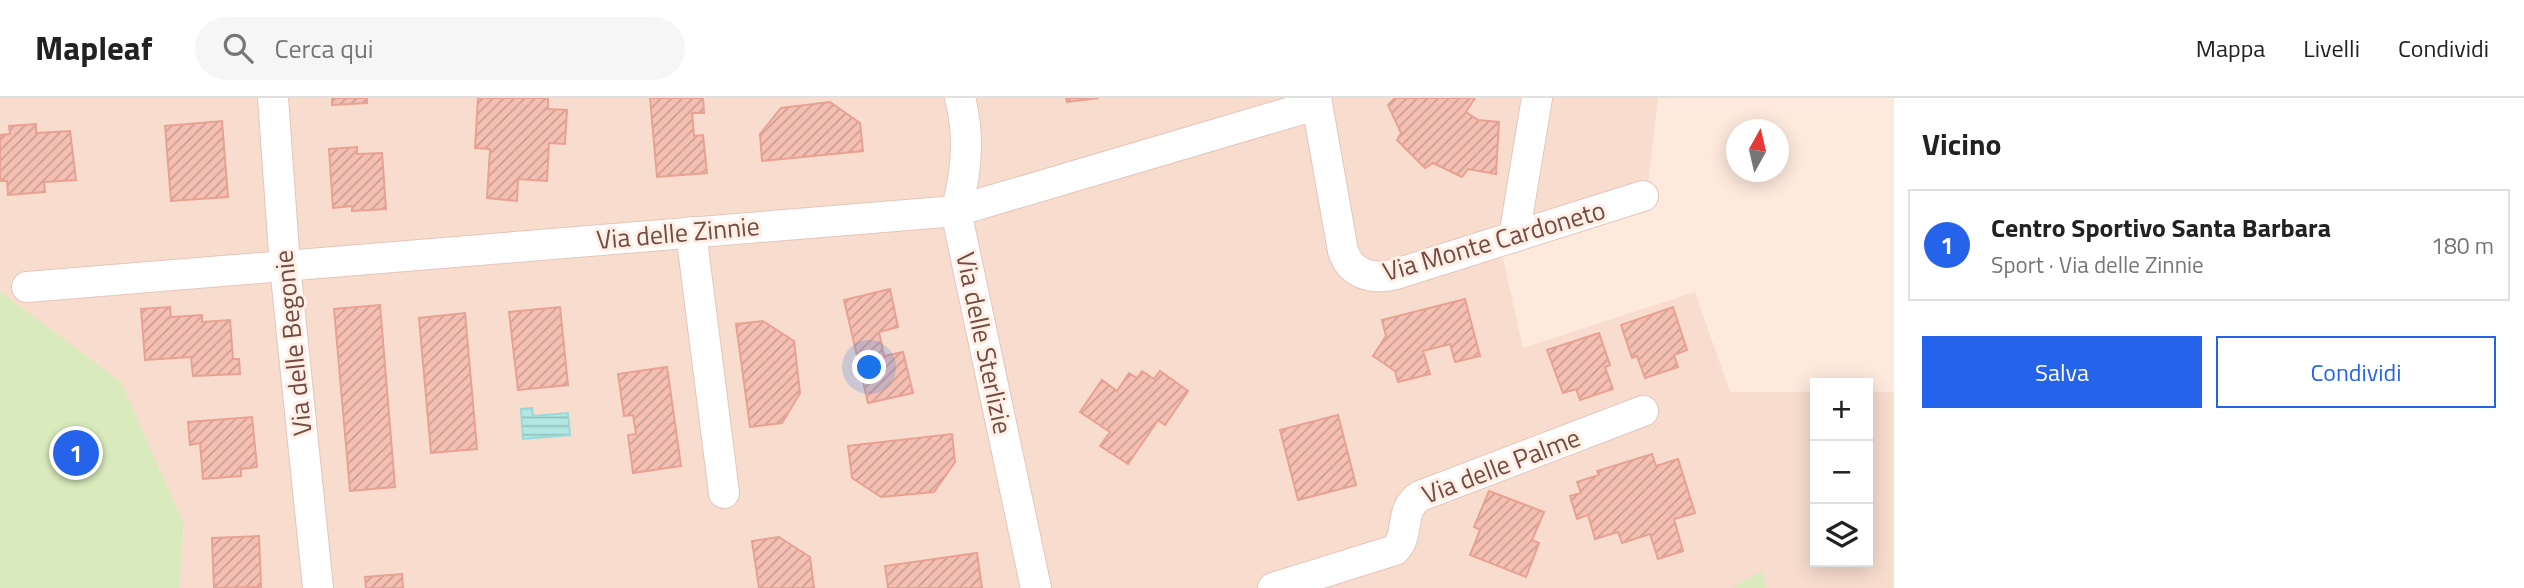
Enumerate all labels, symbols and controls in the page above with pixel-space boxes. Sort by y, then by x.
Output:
search box [195,17,685,80]
text: Mapleaf [35,23,153,73]
icon: search [219,29,257,67]
text: Cerca qui [275,29,374,68]
text: Mappa [2196,30,2265,66]
text: Livelli [2303,30,2360,66]
text: Condividi [2398,30,2489,66]
north arrow [1726,119,1789,182]
text: Vicino [1922,121,2002,167]
street label: Via Monte Cardoneto [1378,190,1610,291]
street label: Via delle Zinnie [595,206,761,259]
text: Centro Sportivo Santa Barbara [1991,208,2331,247]
text: 1 [1941,228,1953,263]
text: 180 m [2431,228,2494,263]
text: Sport · Via delle Zinnie [1991,247,2204,282]
street label: Via delle Begonie [263,248,322,438]
street label: Via delle Sterlizie [946,248,1023,437]
button: Salva [1922,336,2202,408]
button: Condividi [2216,336,2496,408]
your location [852,350,886,384]
map controls [1810,378,1873,567]
button: + [1810,378,1873,441]
street label: Via delle Palme [1416,417,1586,514]
pin: 1 [53,427,99,479]
button: − [1810,441,1873,504]
button: layers [1810,504,1873,567]

